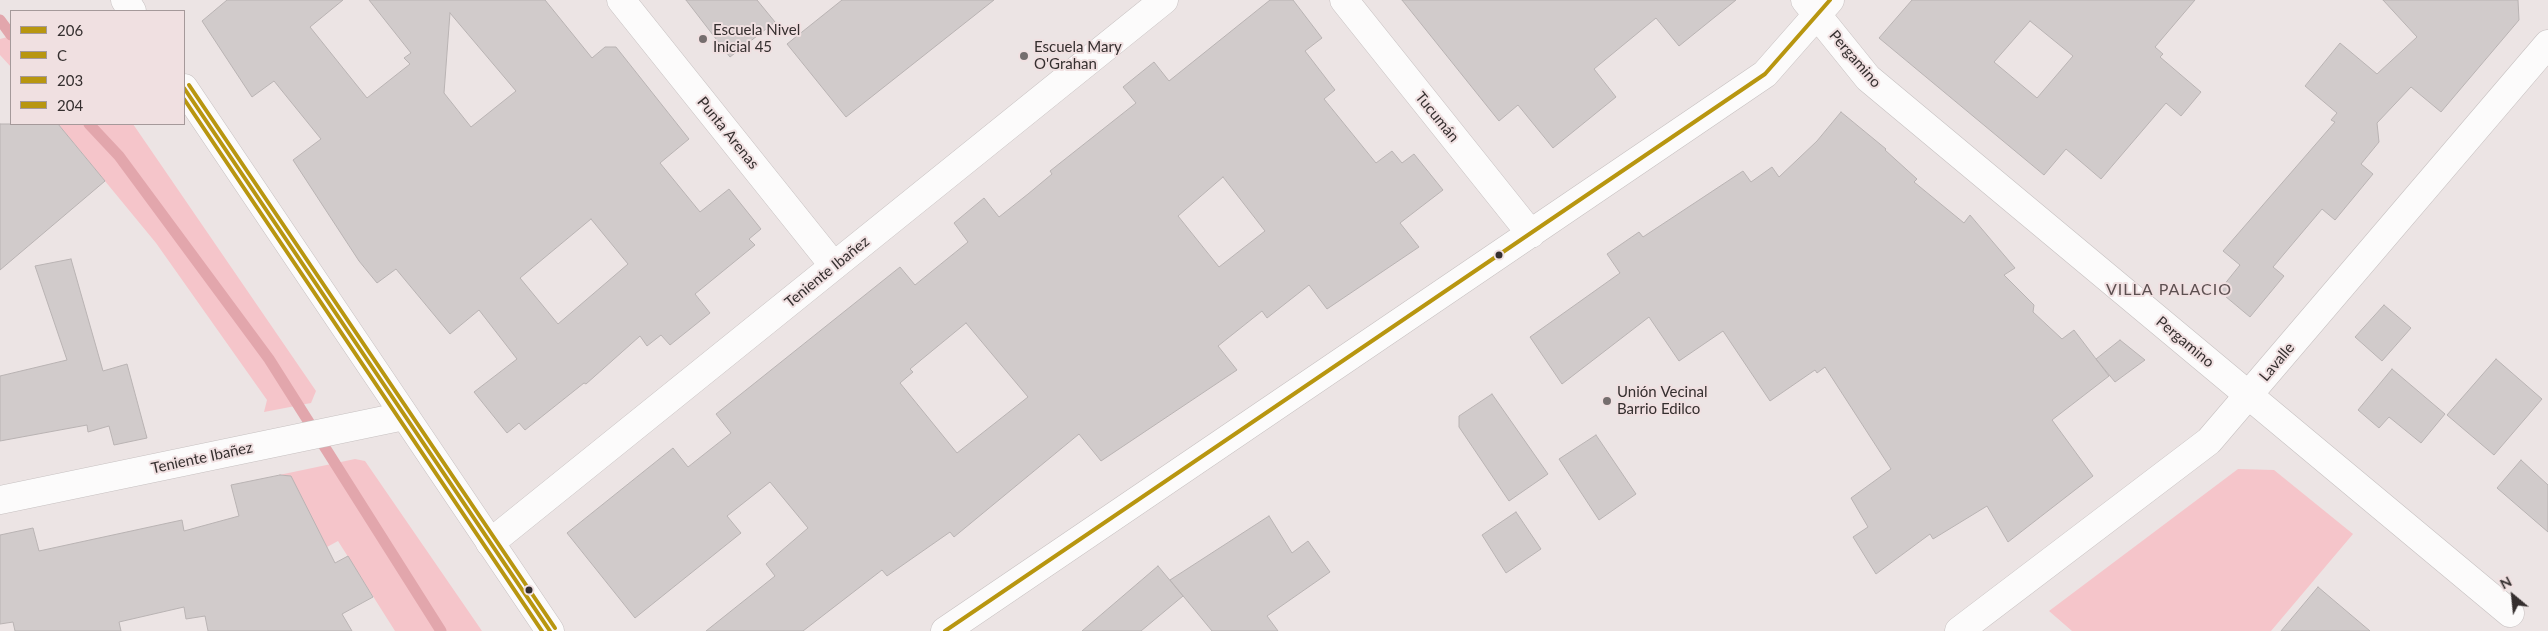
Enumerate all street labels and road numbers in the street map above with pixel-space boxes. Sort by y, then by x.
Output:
street label: Pergamino [1825,27,1885,91]
street label: Tucumán [1411,88,1463,146]
street label: Punta Arenas [693,93,763,173]
street label: Teniente Ibañez [781,233,873,311]
street label: Pergamino [2152,313,2218,371]
street label: Lavalle [2256,339,2298,385]
street label: Teniente Ibañez [150,438,254,478]

